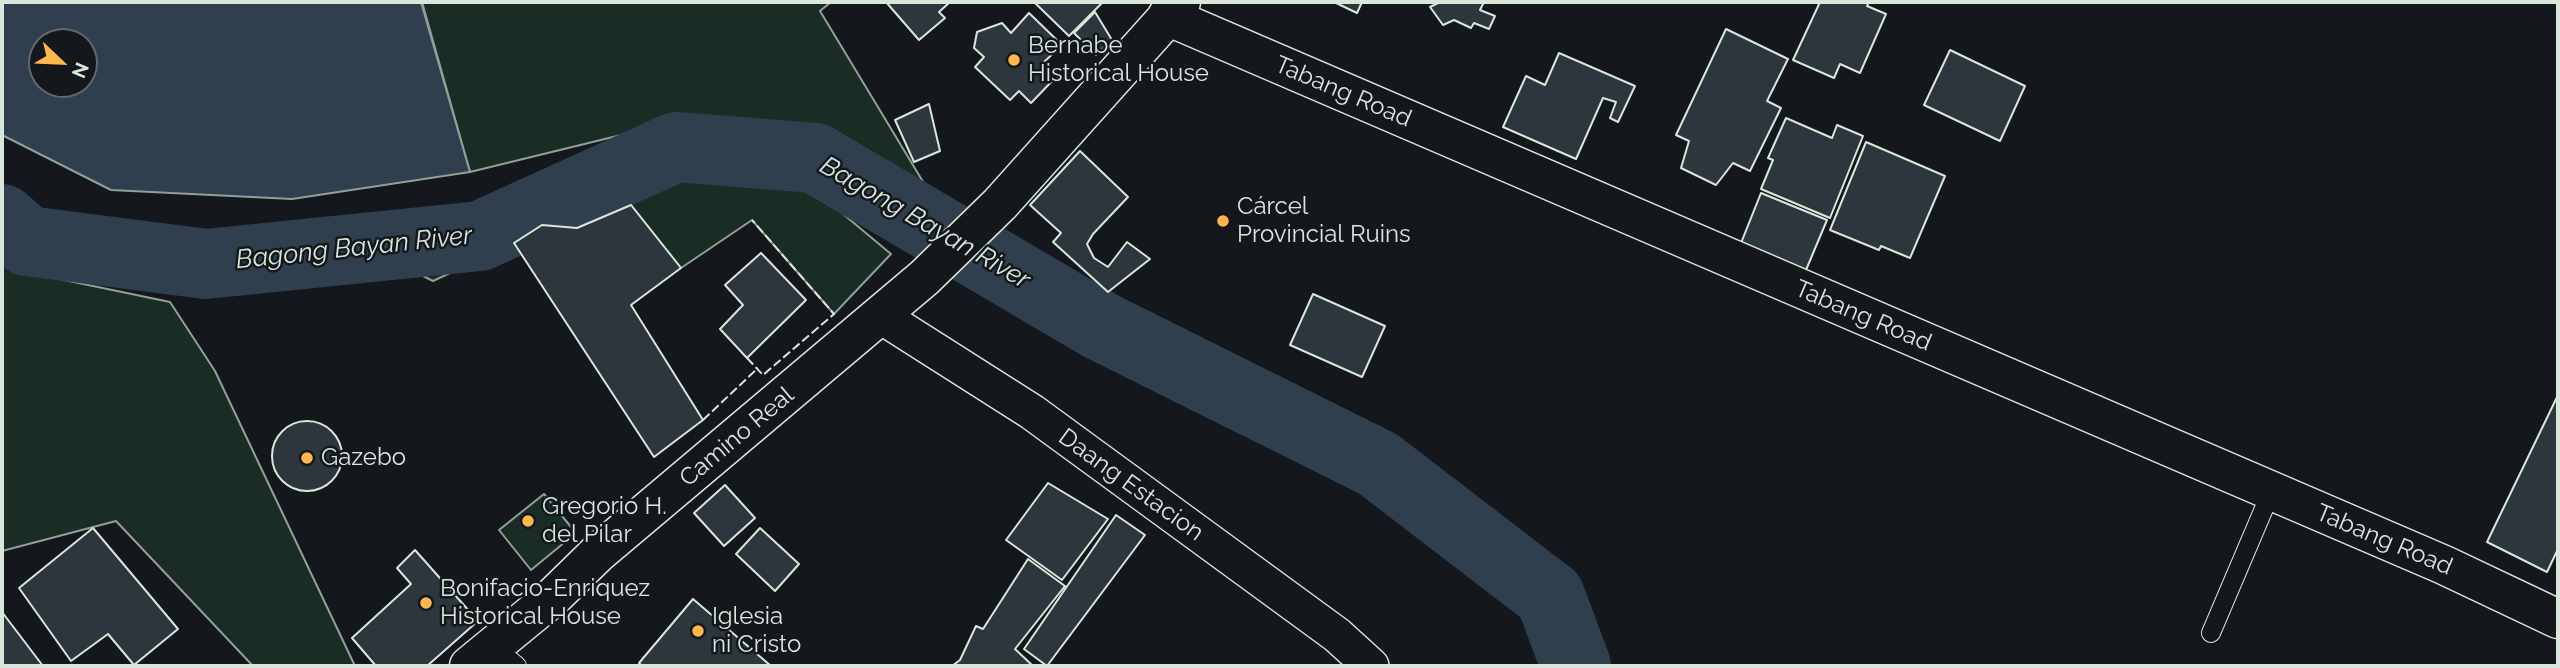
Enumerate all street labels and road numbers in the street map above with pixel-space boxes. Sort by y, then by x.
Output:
street label: Tabang Road [1270,50,1416,134]
street label: Tabang Road [1790,274,1936,358]
street label: Camino Real [674,381,800,493]
street label: Daang Estacion [1053,423,1209,547]
street label: Tabang Road [2311,498,2457,582]

